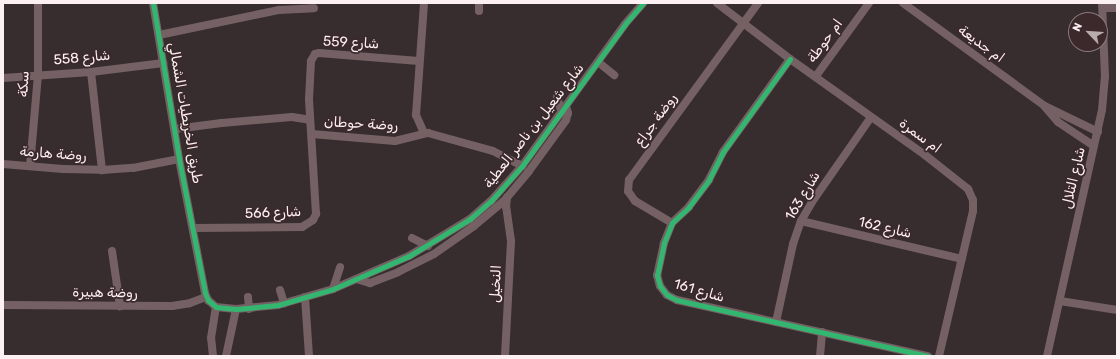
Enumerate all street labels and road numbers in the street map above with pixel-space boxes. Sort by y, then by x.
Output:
street label: ام حوطة [804,16,846,66]
street label: ام جديعة [955,22,1007,66]
street label: شارع 559 [322,33,380,53]
street label: طريق الخريطيات الشمالي [164,41,206,185]
street label: شارع 558 [53,47,111,69]
street label: شارع شعيل بن ناصر العطية [480,60,588,192]
street label: سكة [15,70,33,98]
street label: روضة جراع [631,90,681,150]
street label: روضة حوطان [323,114,399,134]
street label: ام سمرة [896,115,944,157]
street label: روضة هارمة [19,143,87,165]
street label: شارع التلال [1059,145,1089,211]
street label: شارع 163 [782,168,824,224]
street label: شارع 566 [244,204,302,222]
street label: شارع 162 [857,214,913,242]
street label: النخيل [487,265,505,303]
street label: شارع 161 [672,276,726,306]
street label: روضة هبيرة [72,284,138,302]

